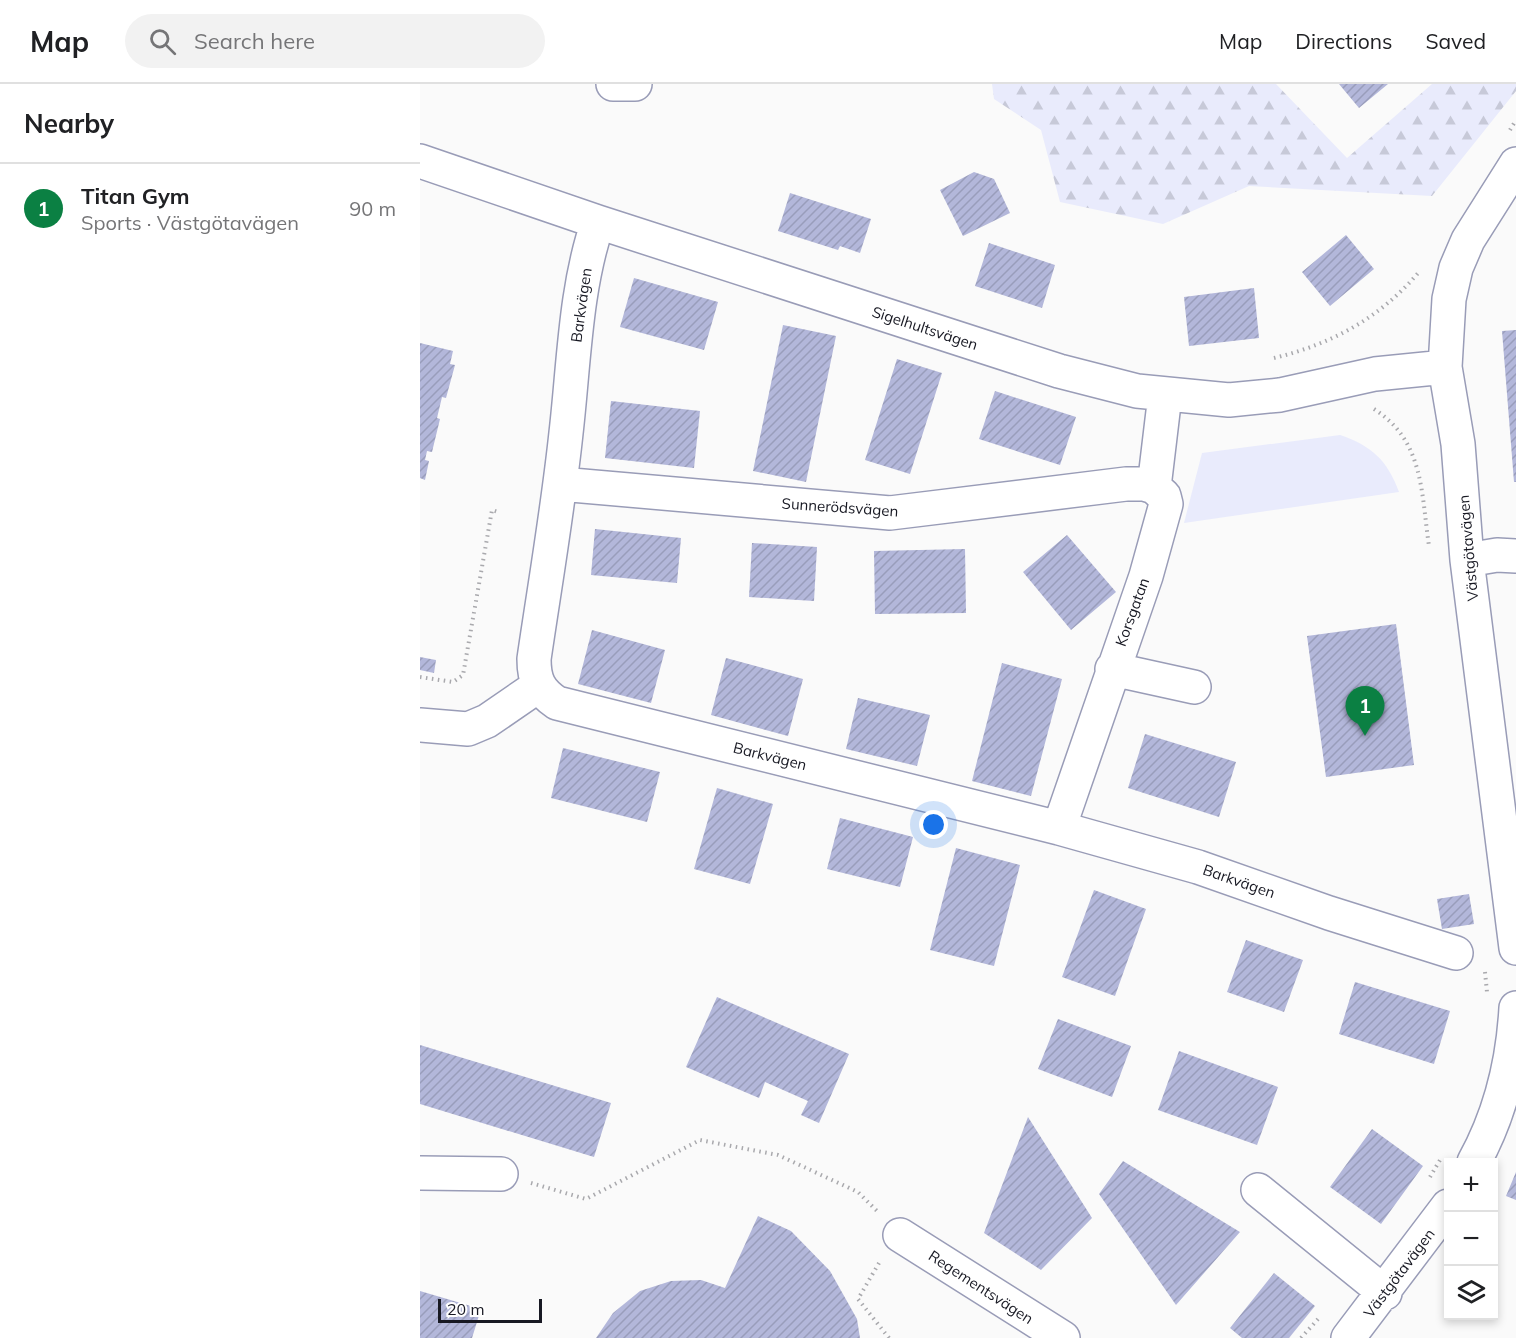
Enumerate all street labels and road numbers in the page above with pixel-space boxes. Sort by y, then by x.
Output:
street label: Barkvägen [566,266,596,344]
street label: Sigelhultsvägen [870,302,980,354]
street label: Sunnerödsvägen [781,493,899,521]
street label: Västgötavägen [1454,494,1482,602]
street label: Korsgatan [1111,575,1153,649]
street label: Barkvägen [731,738,809,774]
street label: Barkvägen [1200,860,1278,902]
street label: Västgötavägen [1359,1225,1439,1321]
street label: Regementsvägen [925,1246,1037,1328]

